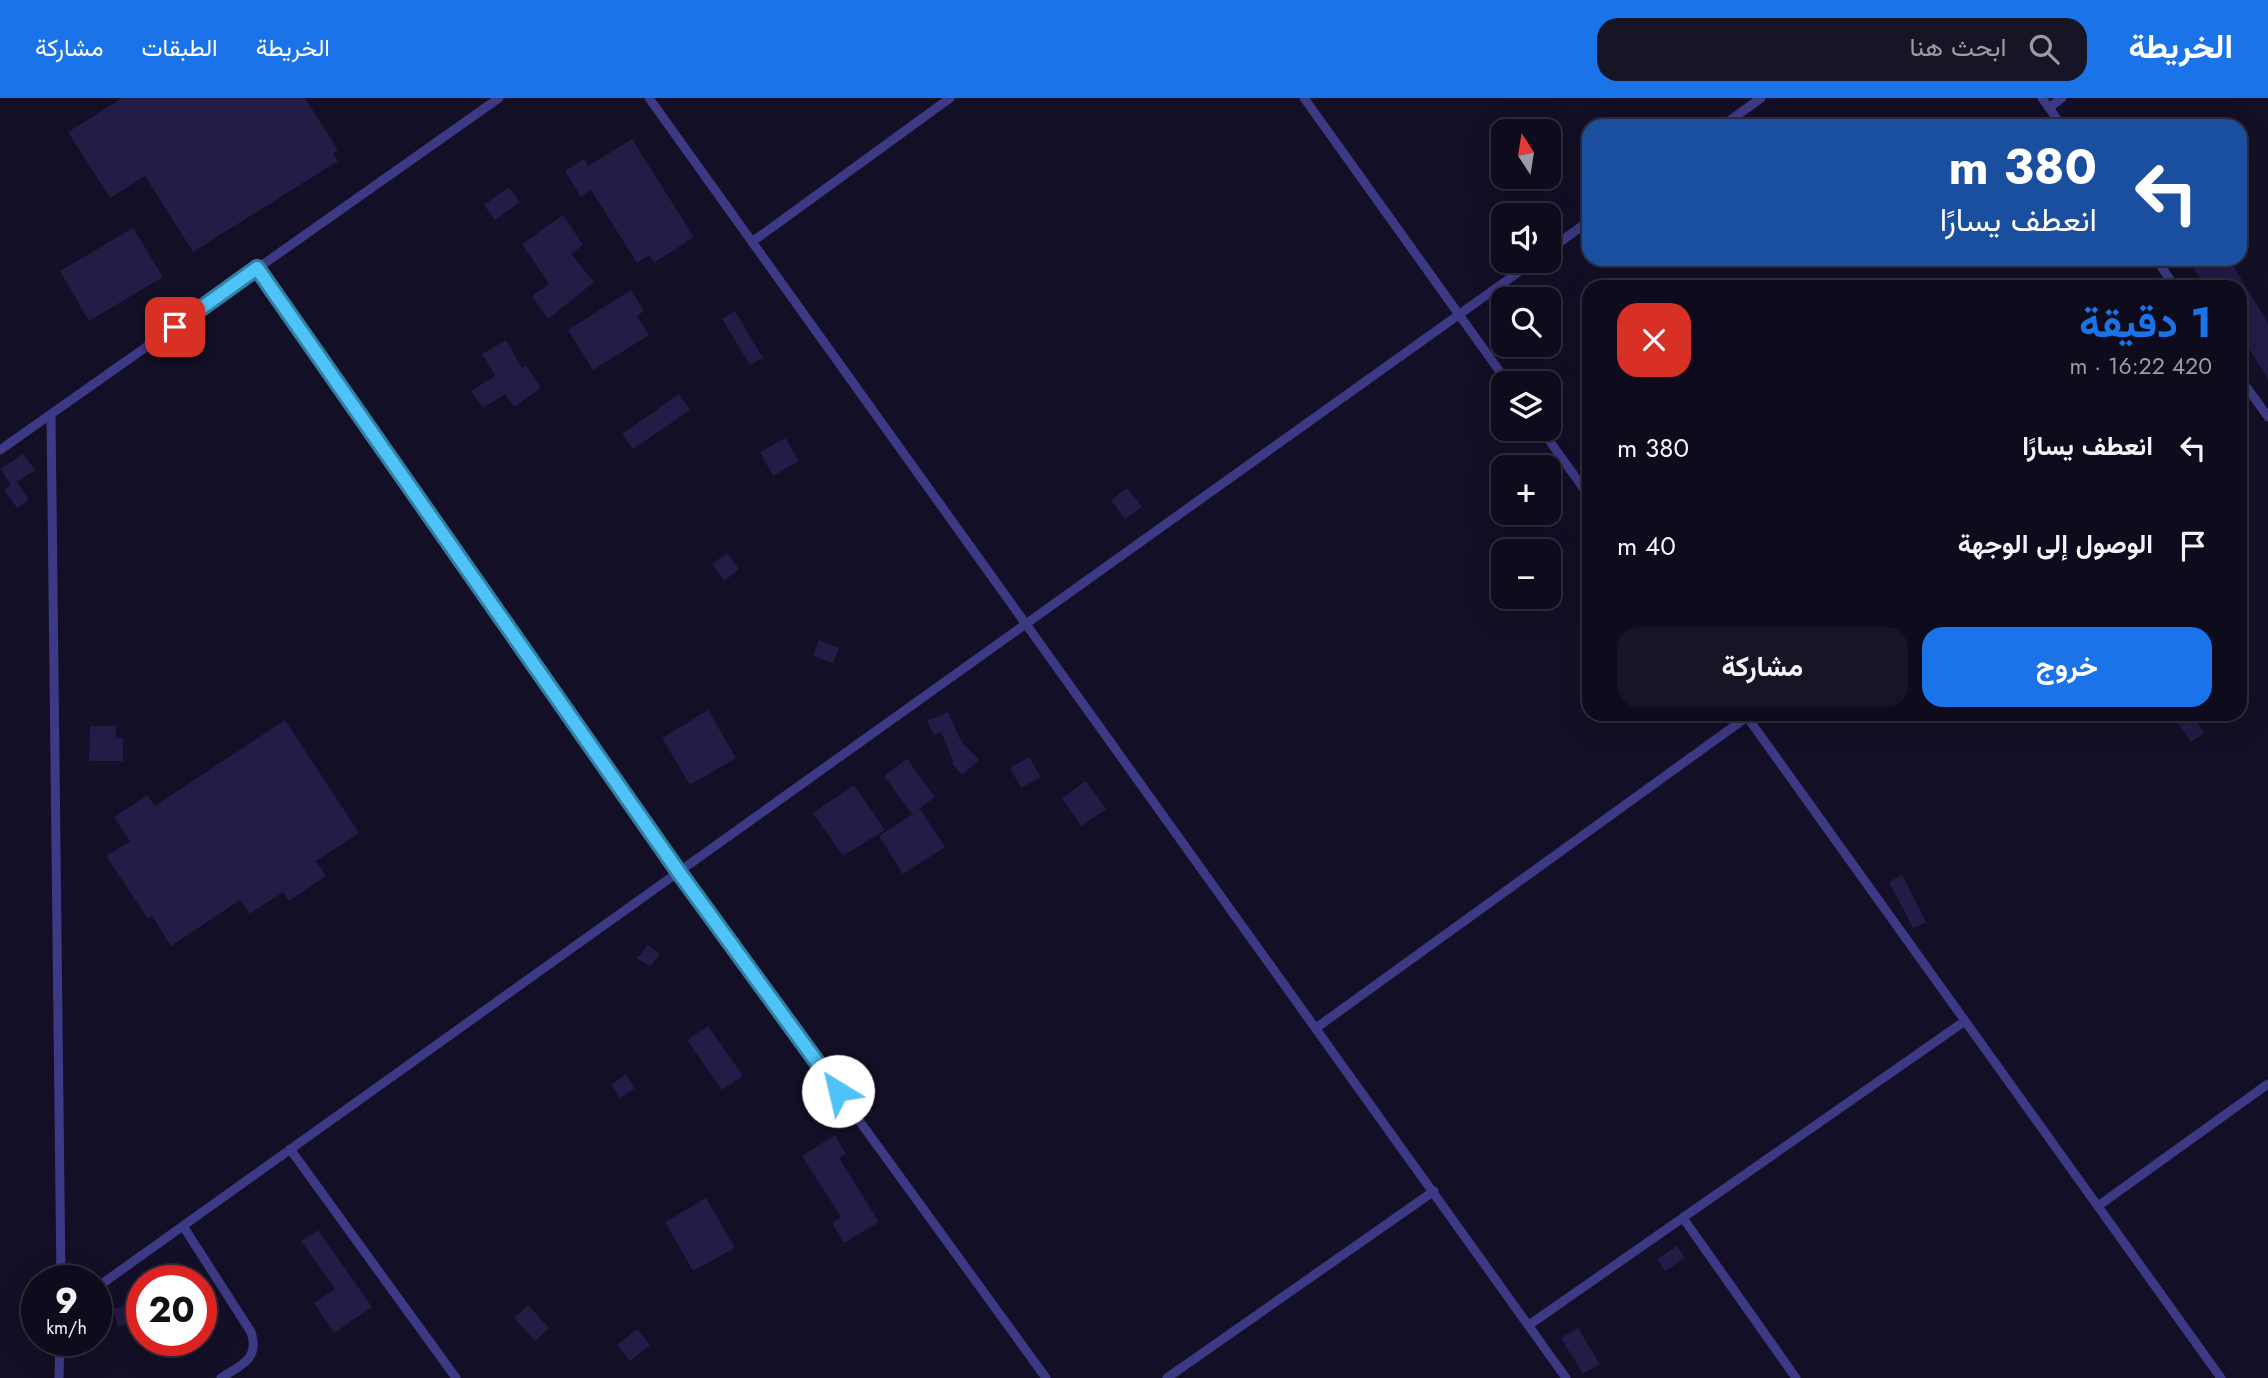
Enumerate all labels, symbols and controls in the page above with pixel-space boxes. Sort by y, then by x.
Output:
search box [1597,18,2087,81]
text: الخريطة [2129,23,2233,70]
text: ابحث هنا [1910,28,2007,66]
text: مشاركة [35,30,103,65]
text: الطبقات [141,30,218,65]
text: الخريطة [256,30,330,65]
icon: search [2025,30,2063,68]
north arrow [1491,119,1561,189]
map controls [1491,119,1561,609]
text: 380 m [1949,132,2097,202]
icon: left [2121,147,2212,238]
text: انعطف يسارًا [1940,197,2097,243]
button: sound [1491,203,1561,273]
button: search [1491,287,1561,357]
text: 1 دقيقة [2079,292,2212,353]
pin [145,297,205,357]
button: close [1617,303,1691,377]
icon: arrive [156,308,194,346]
text: 420 m · 16:22 [2069,349,2212,383]
button: layers [1491,371,1561,441]
text: انعطف يسارًا [2022,427,2153,465]
text: 380 m [1617,429,1689,467]
icon: left [2174,429,2212,467]
button: + [1491,455,1561,525]
text: الوصول إلى الوجهة [1958,525,2153,563]
text: 40 m [1617,527,1676,565]
icon: arrive [2174,527,2212,565]
button: − [1491,539,1561,609]
button: مشاركة [1617,627,1908,707]
button: خروج [1922,627,2212,707]
position arrow [801,1054,875,1128]
speed limit sign: 20 [126,1265,217,1356]
text: 9 [55,1276,78,1326]
text: km/h [46,1315,87,1341]

